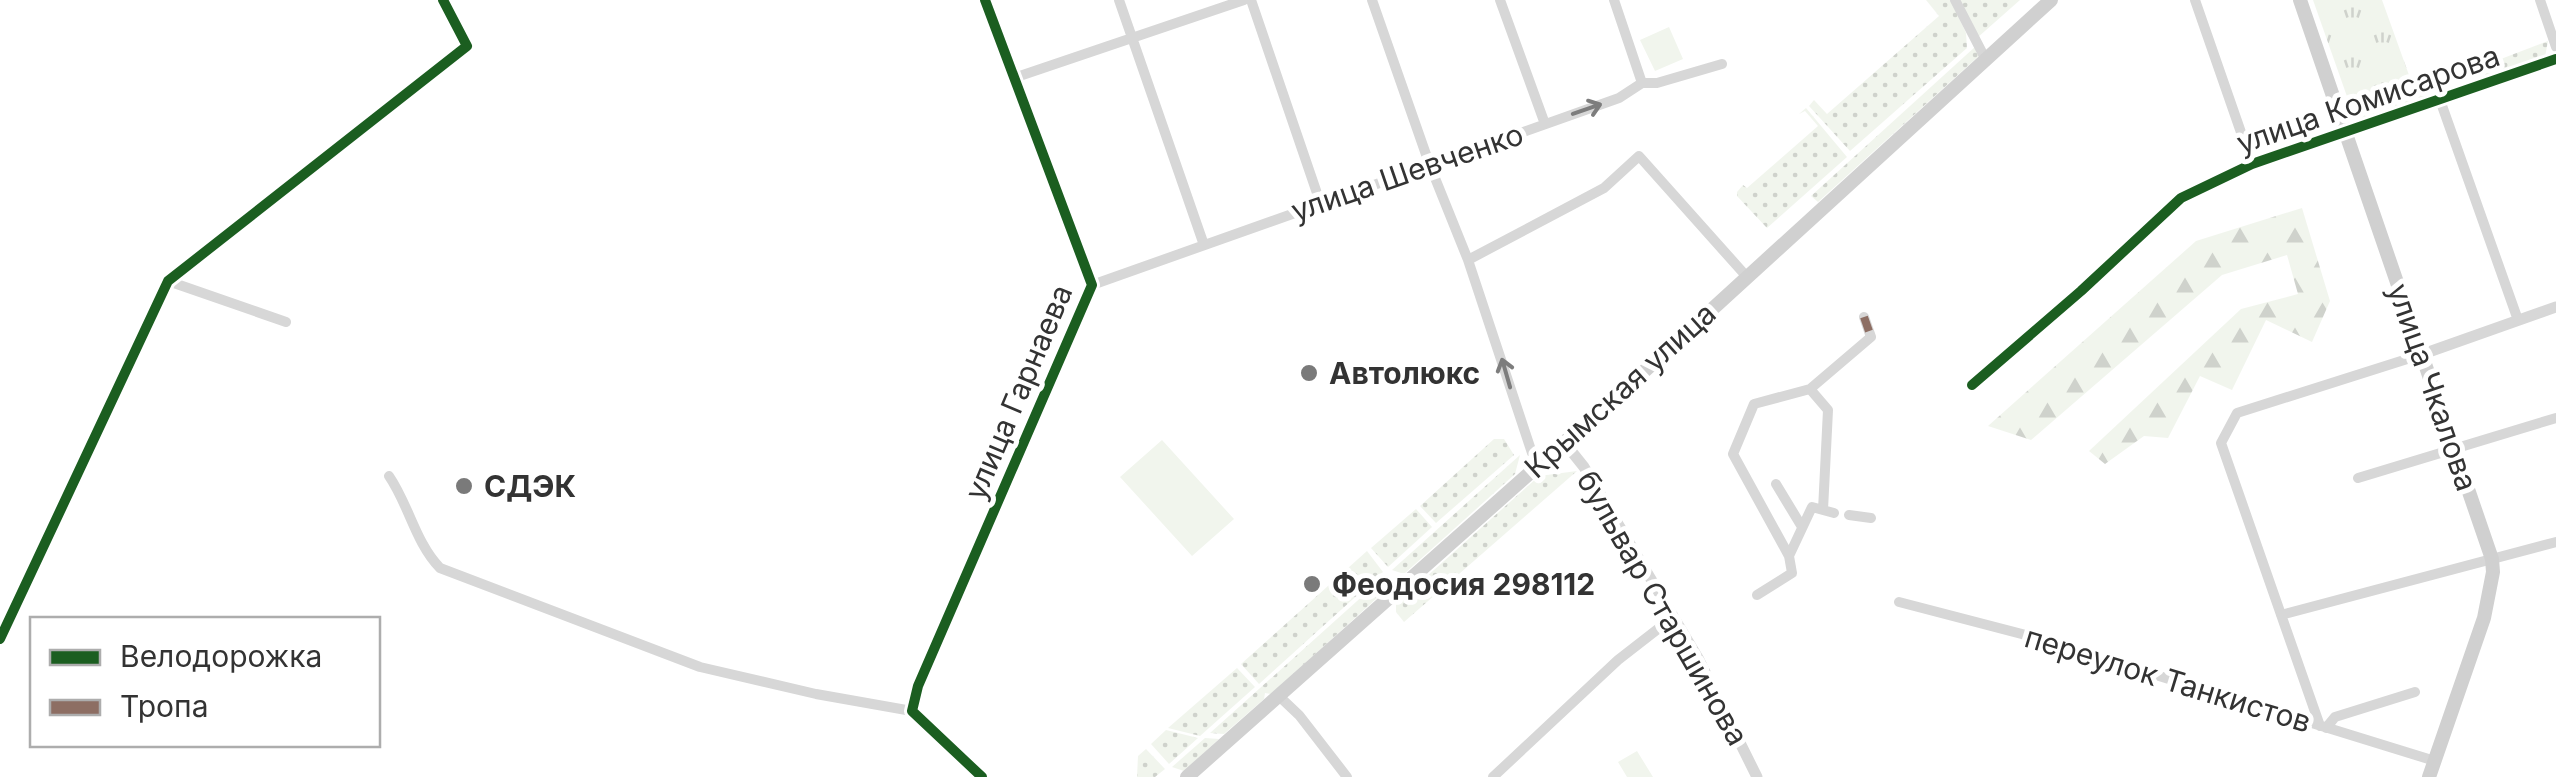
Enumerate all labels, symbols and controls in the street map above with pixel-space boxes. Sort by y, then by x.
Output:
street label: улица Комисарова [2232,37,2504,161]
one-way arrow [1571,99,1603,117]
street label: улица Шевченко [1286,115,1528,229]
street label: улица Гарнаева [957,279,1079,505]
street label: улица Чкалова [2381,279,2485,495]
street label: Крымская улица [1517,295,1723,485]
place label: Автолюкс [1329,355,1480,391]
one-way arrow [1496,358,1515,389]
marker: Автолюкс [1298,362,1320,384]
street label: бульвар Старшинова [1570,464,1756,752]
place label: СДЭК [484,468,576,504]
marker: СДЭК [453,475,475,497]
place label: Феодосия 298112 [1332,566,1595,602]
marker: Феодосия 298112 [1301,573,1323,595]
legend [30,617,380,747]
street label: переулок Танкистов [2021,618,2315,740]
text: Велодорожка [120,638,322,674]
text: Тропа [120,688,209,724]

